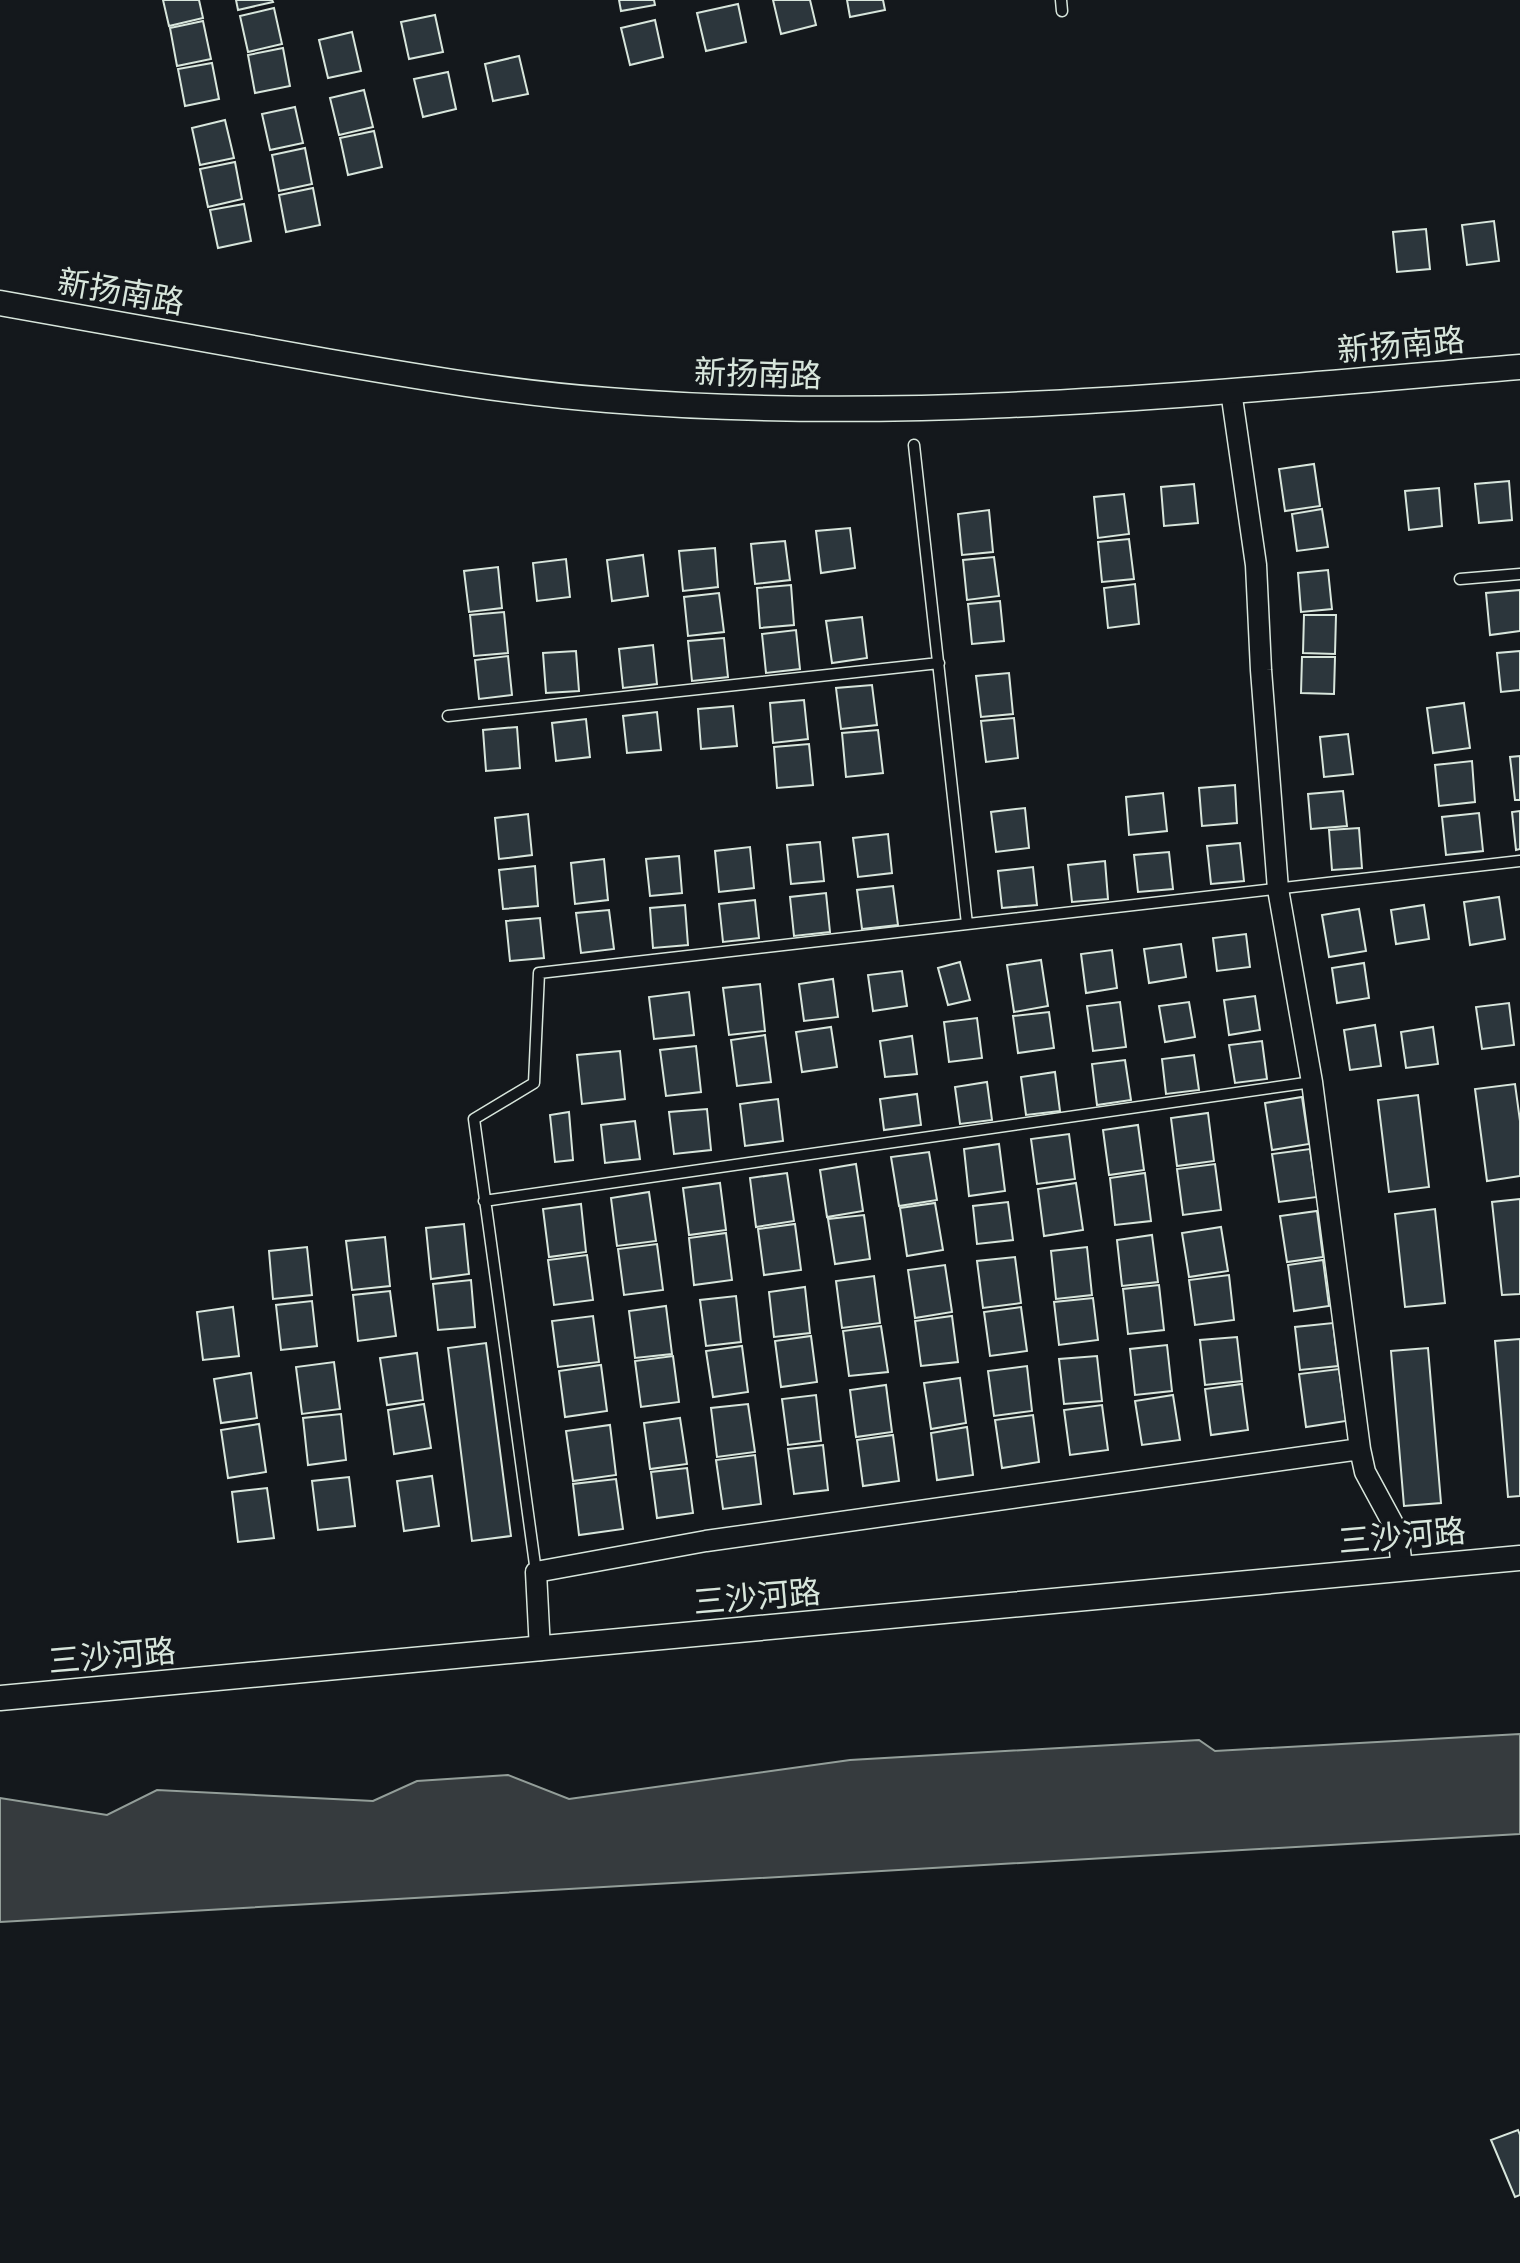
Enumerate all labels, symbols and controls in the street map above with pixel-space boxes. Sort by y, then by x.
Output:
street label: 新扬南路 [54,258,188,326]
street label: 新扬南路 [1335,317,1467,373]
street label: 新扬南路 [693,349,823,399]
street label: 三沙河路 [1336,1508,1468,1564]
street label: 三沙河路 [691,1569,823,1625]
street label: 三沙河路 [46,1628,178,1684]

